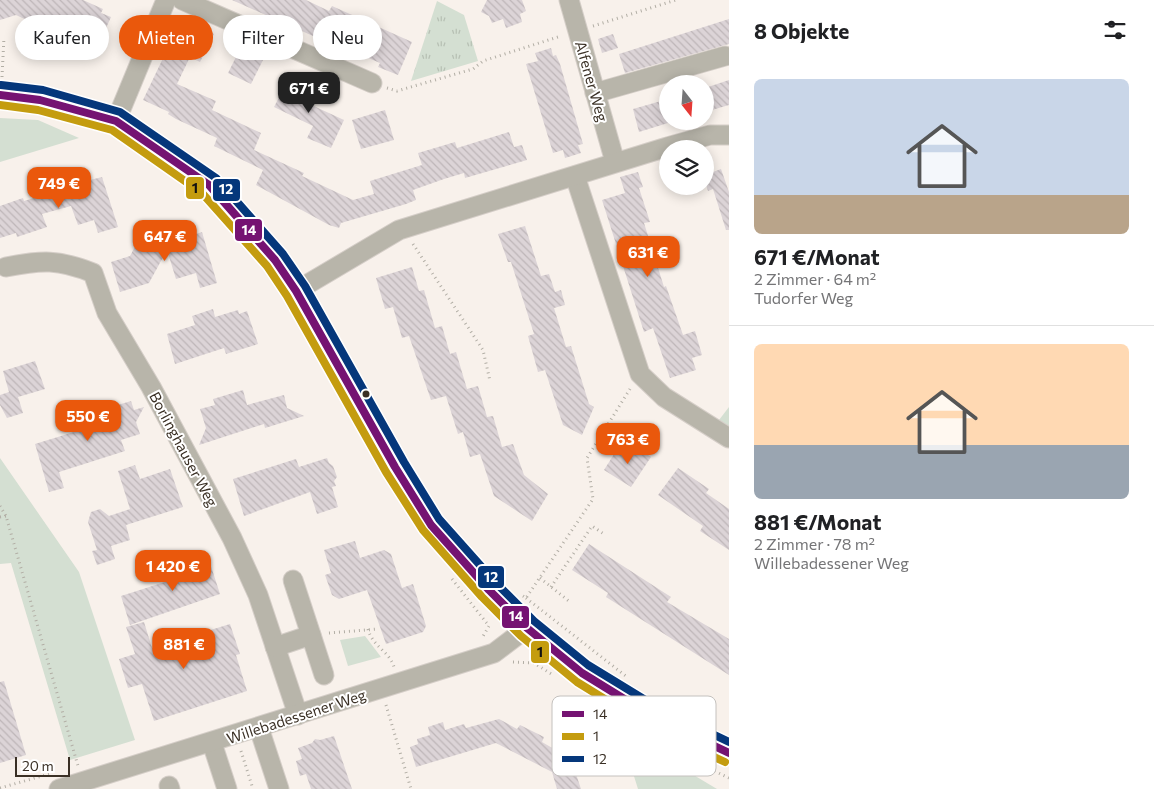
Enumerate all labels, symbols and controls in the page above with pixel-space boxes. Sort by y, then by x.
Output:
chip: Kaufen [15,15,109,60]
chip: Mieten [119,15,213,60]
chip: Filter [223,15,303,60]
chip: Neu [313,15,382,60]
icon: filters [1101,16,1129,44]
text: 8 Objekte [754,18,849,43]
street label: Alfener Weg [572,38,612,124]
pin: 671 € [274,72,344,114]
north arrow [659,75,714,130]
map controls [659,75,714,195]
text: 671 € [289,78,329,97]
icon: home [897,111,987,201]
button: layers [659,140,714,195]
pin: 749 € [24,166,94,209]
text: 749 € [38,173,80,192]
line badge: 1 [185,176,205,200]
line badge: 12 [212,178,241,202]
text: 1 [192,179,198,196]
text: 12 [219,180,233,197]
line badge: 14 [234,218,263,242]
pin: 647 € [130,220,200,262]
text: 14 [242,221,257,238]
text: 647 € [144,226,186,245]
pin: 631 € [613,236,683,278]
text: 631 € [628,242,668,261]
text: 671 €/Monat [754,244,880,269]
text: 2 Zimmer · 64 m² [754,269,876,288]
text: Tudorfer Weg [754,288,853,307]
icon: home [897,377,987,467]
street label: Borlinghauser Weg [146,388,222,510]
unlabelled marker [361,389,371,399]
pin: 550 € [53,400,123,442]
text: 550 € [66,406,110,425]
pin: 763 € [593,422,663,465]
text: 763 € [607,429,649,448]
text: 881 €/Monat [754,509,881,534]
text: 2 Zimmer · 78 m² [754,534,875,553]
pin: 1 420 € [127,550,219,592]
text: Willebadessener Weg [754,553,909,572]
text: 1 420 € [146,556,200,575]
line badge: 12 [477,565,505,589]
text: 12 [484,568,498,585]
line badge: 14 [501,605,530,629]
text: 14 [509,607,524,624]
pin: 881 € [149,628,219,670]
text: 881 € [163,634,205,653]
line badge: 1 [530,640,550,664]
text: 1 [537,643,543,660]
street label: Willebadessener Weg [224,685,368,747]
legend [552,696,716,776]
text: 14 [593,705,608,722]
text: 1 [593,727,599,744]
text: 12 [593,750,607,767]
scale bar [15,754,70,777]
text: 20 m [22,757,54,774]

